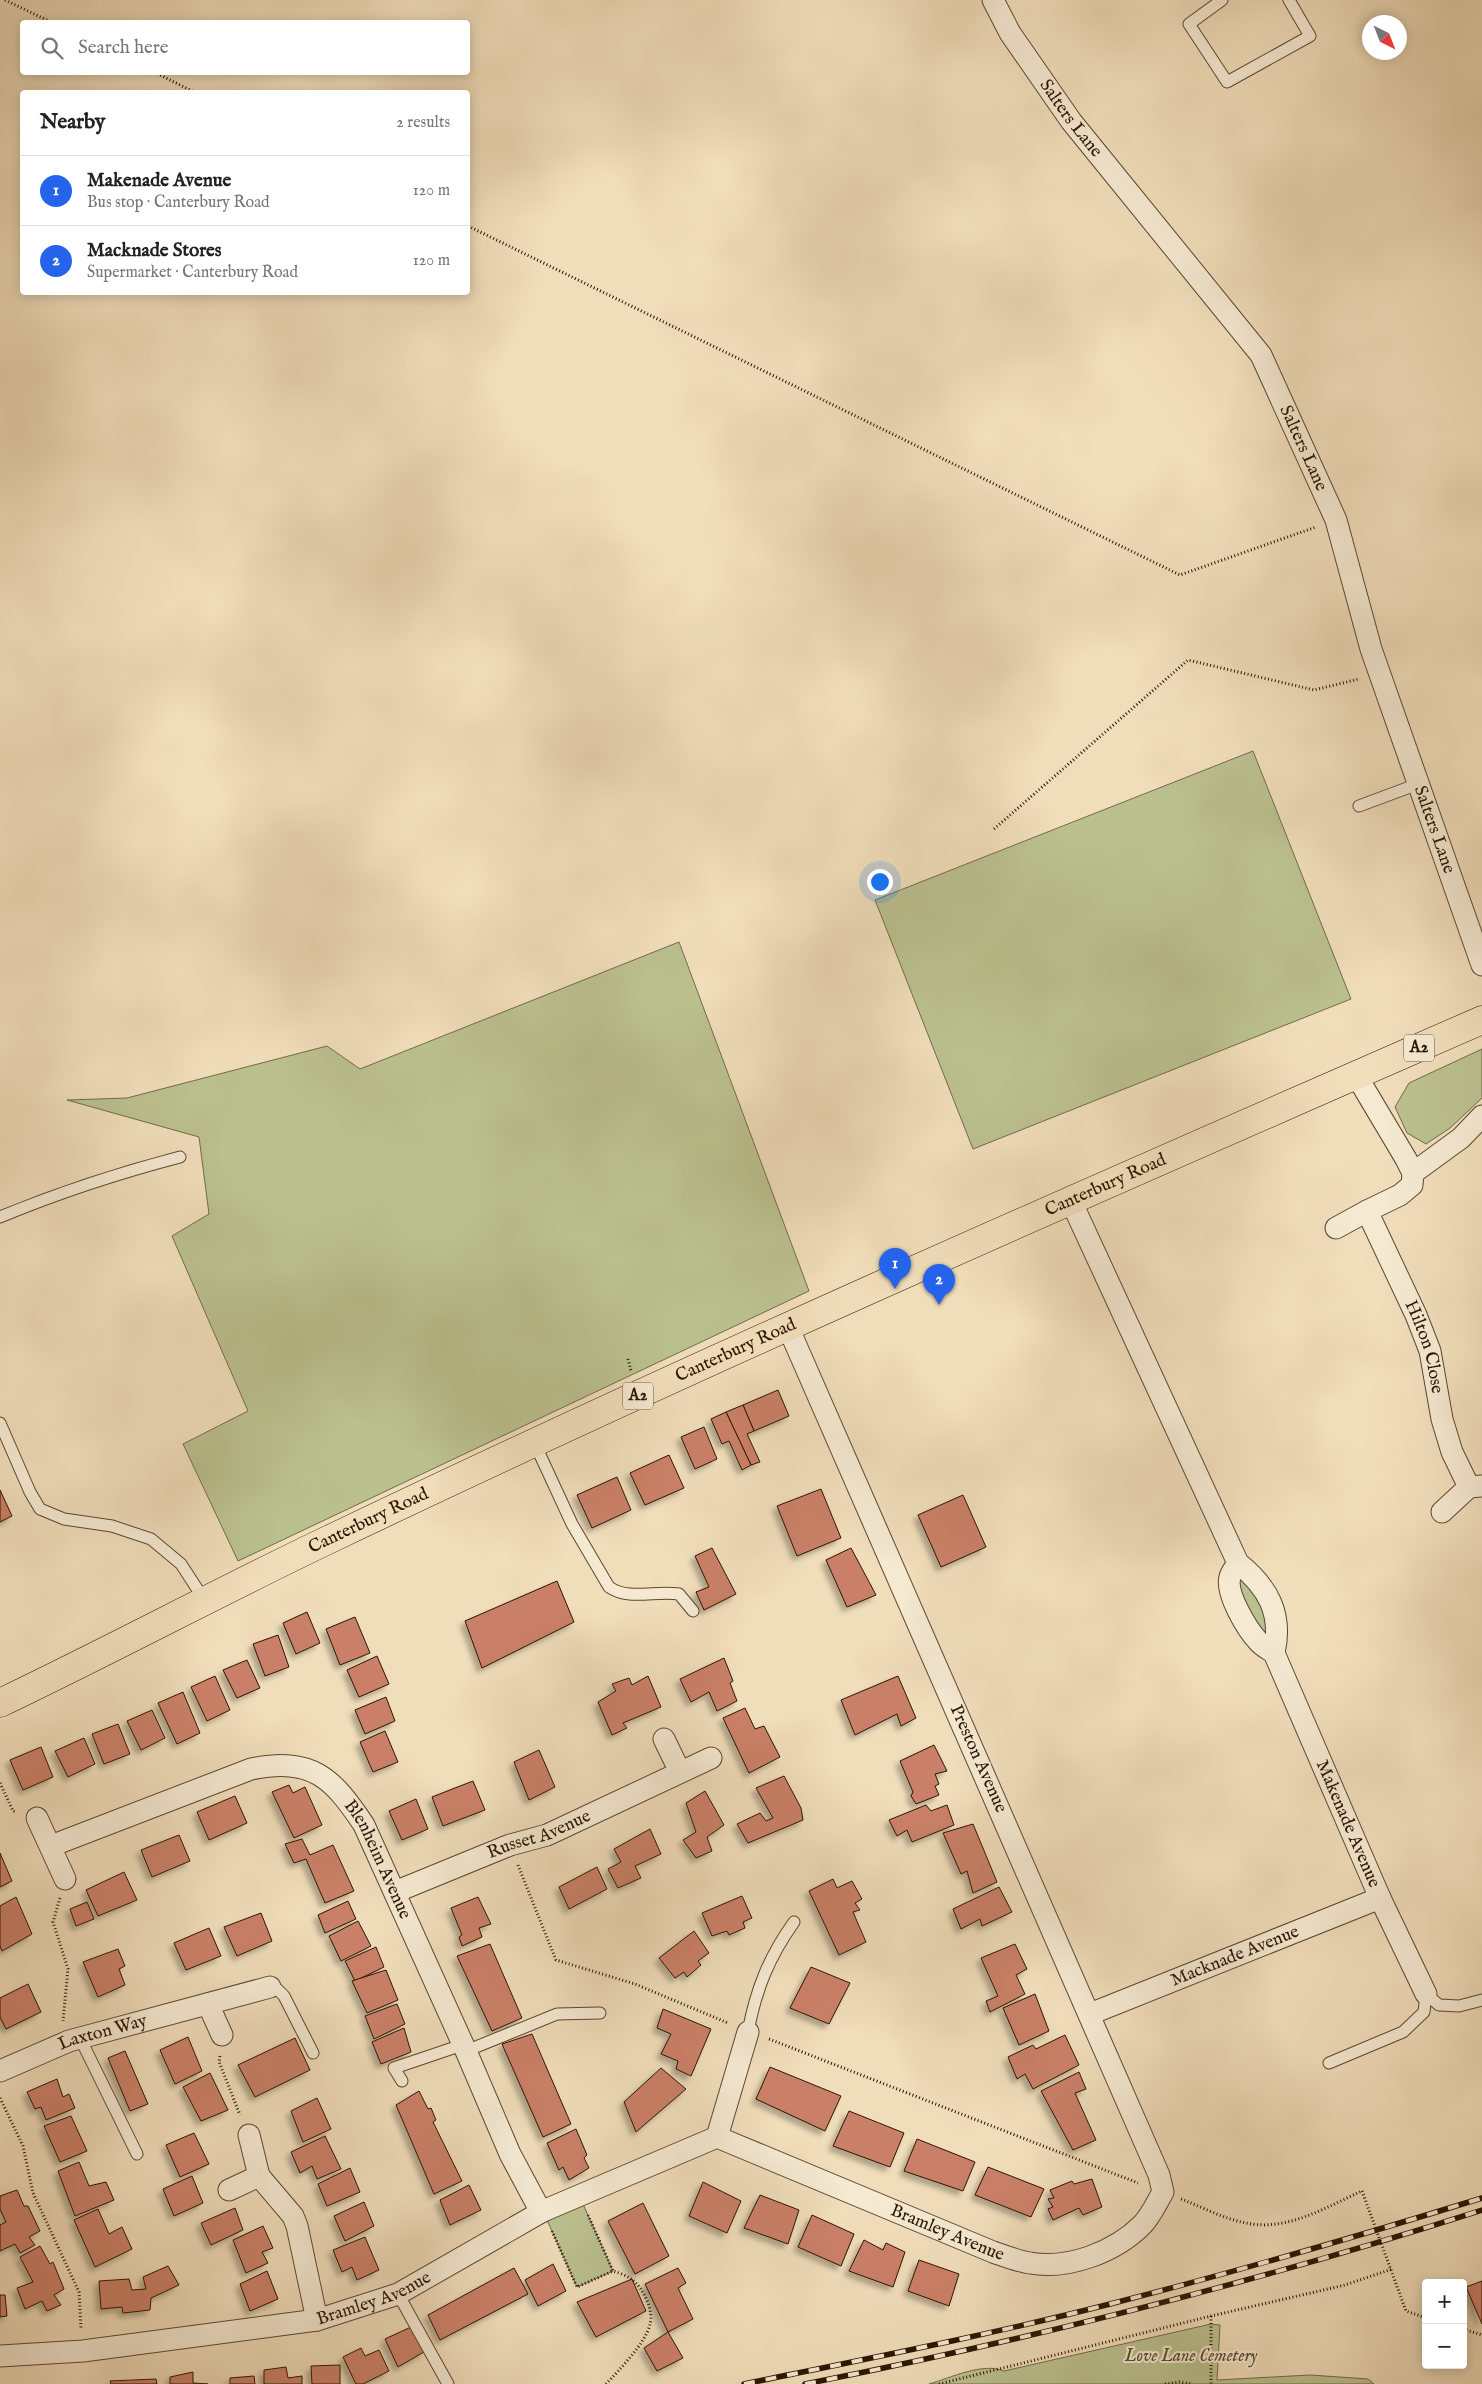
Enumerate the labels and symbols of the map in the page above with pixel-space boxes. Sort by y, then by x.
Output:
north arrow [1362,15,1407,60]
street label: Salters Lane [1034,75,1107,162]
street label: Salters Lane [1274,402,1333,495]
street label: Salters Lane [1408,783,1461,877]
your location [867,869,893,895]
road number: A2 [1404,1034,1434,1062]
street label: Canterbury Road [1041,1148,1170,1222]
pin: 1 [879,1248,911,1289]
pin: 2 [923,1264,955,1305]
street label: Hilton Close [1399,1297,1449,1395]
street label: Canterbury Road [672,1313,800,1388]
road number: A2 [623,1382,653,1410]
street label: Canterbury Road [305,1482,432,1559]
street label: Preston Avenue [944,1701,1012,1817]
street label: Makenade Avenue [1310,1757,1386,1891]
street label: Blenheim Avenue [339,1795,416,1923]
street label: Russet Avenue [484,1805,594,1865]
street label: Macknade Avenue [1167,1920,1302,1992]
street label: Laxton Way [54,2009,150,2056]
street label: Bramley Avenue [887,2199,1007,2266]
street label: Bramley Avenue [314,2266,435,2331]
park label: Love Lane Cemetery [1124,2345,1258,2368]

